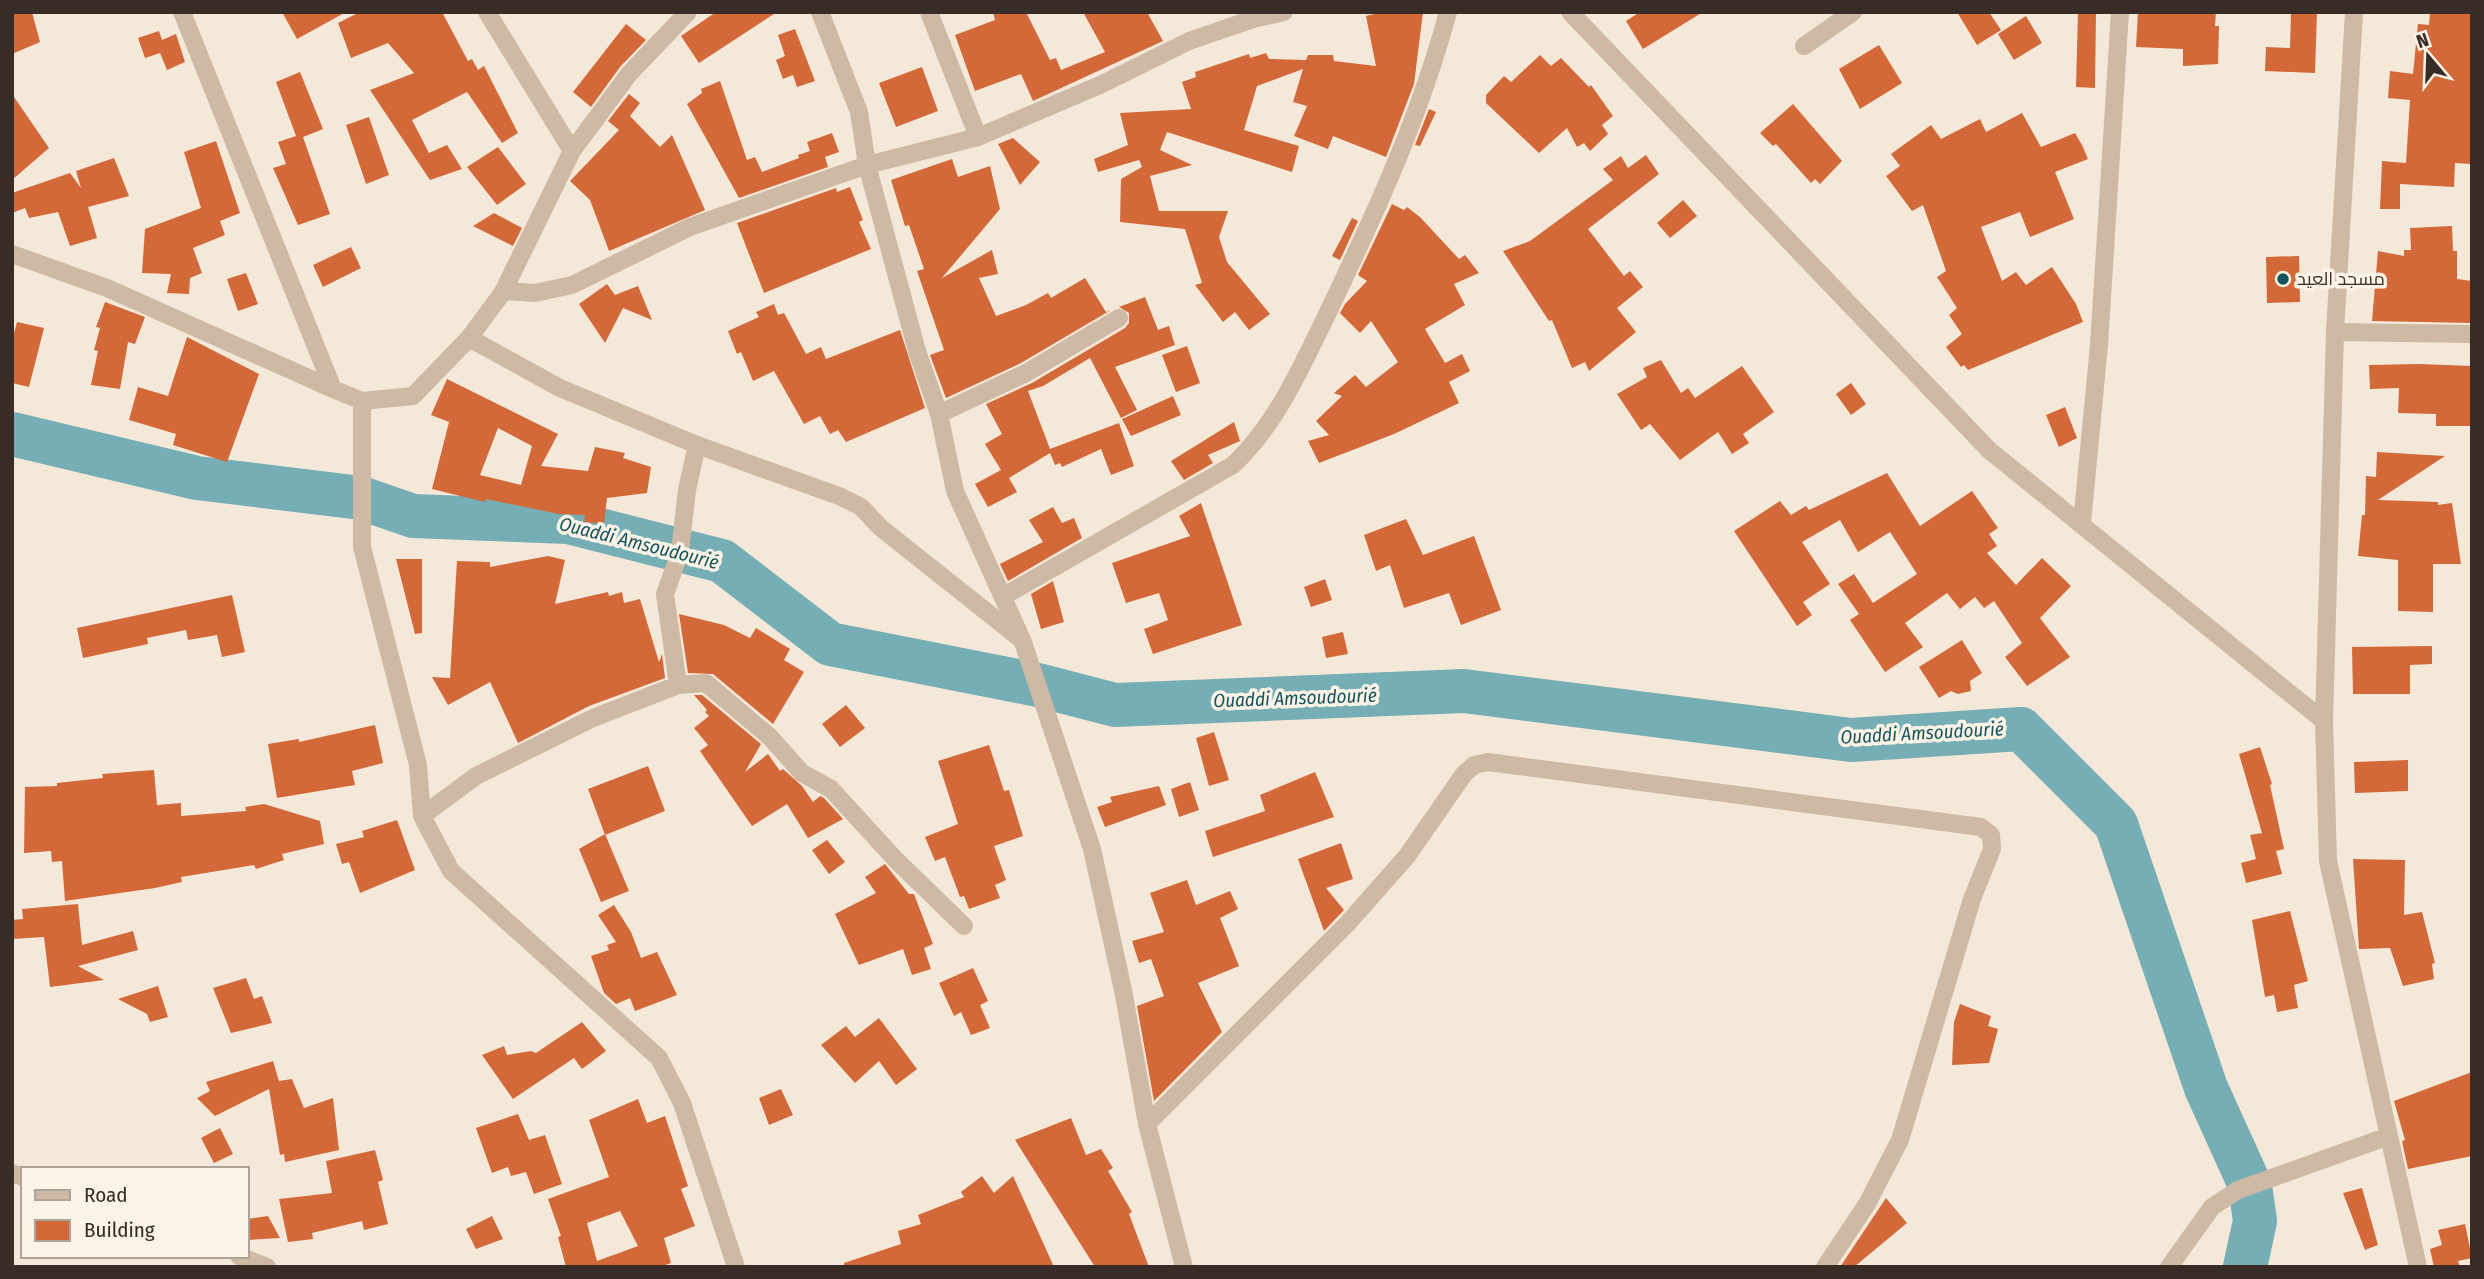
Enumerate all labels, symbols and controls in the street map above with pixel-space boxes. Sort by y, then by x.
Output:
north arrow [2393,21,2463,91]
text: N [2413,28,2432,53]
place label: مسجد العيد [2297,268,2385,290]
marker: مسجد العيد [2275,271,2291,287]
water label: Ouaddi Amsoudourié [557,512,721,574]
water label: Ouaddi Amsoudourié [1213,684,1377,712]
water label: Ouaddi Amsoudourié [1840,717,2004,749]
legend [21,1167,248,1258]
text: Road [84,1182,128,1208]
text: Building [84,1217,155,1243]

